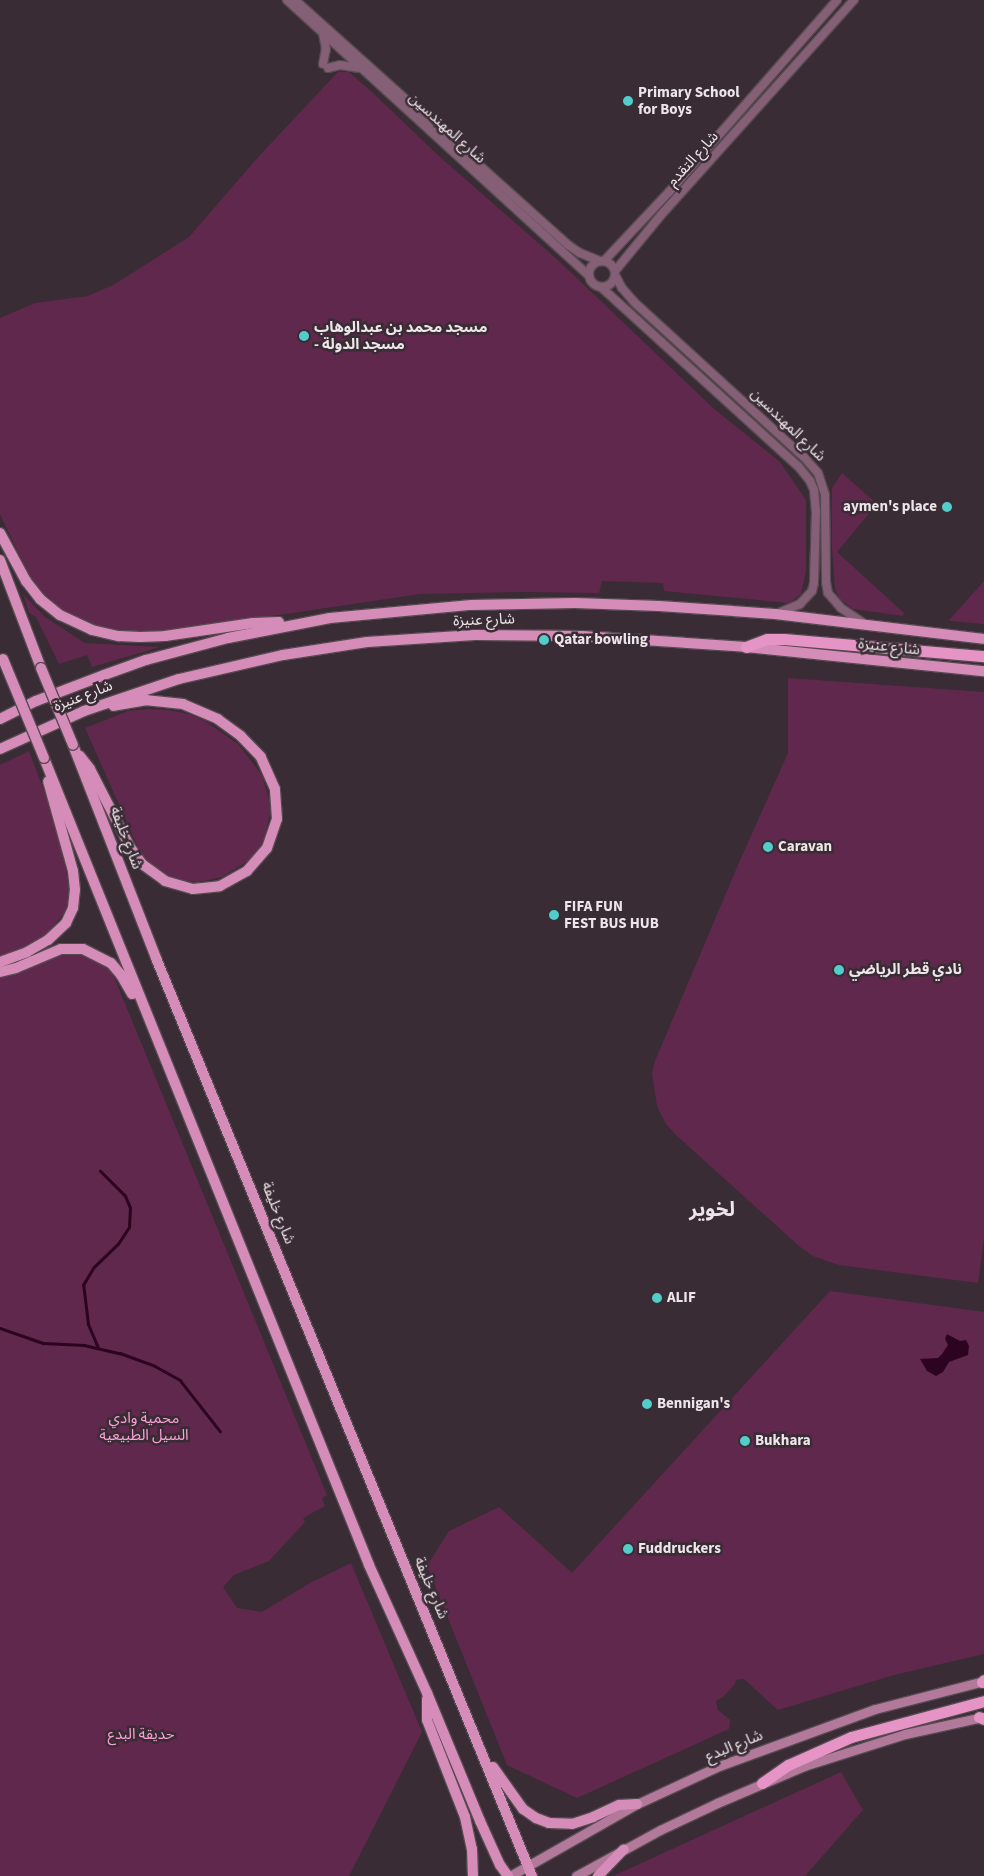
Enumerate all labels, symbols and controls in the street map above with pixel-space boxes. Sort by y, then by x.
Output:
place label: Primary School for Boys [638,83,740,118]
street label: شارع المهندسين [405,89,489,167]
marker: Primary School for Boys [622,95,634,107]
street label: شارع التقدم [664,128,722,190]
place label: مسجد محمد بن عبدالوهاب - مسجد الدولة [314,318,488,353]
marker: مسجد محمد بن عبدالوهاب - مسجد الدولة [298,330,310,342]
street label: شارع المهندسين [747,385,829,465]
place label: aymen's place [843,498,937,516]
marker: aymen's place [941,501,953,513]
street label: شارع عنيزة [453,610,515,630]
place label: Qatar bowling [554,631,648,649]
marker: Qatar bowling [538,634,550,646]
street label: شارع عنيزة [857,635,921,659]
street label: شارع عنيزة [51,677,115,715]
street label: شارع خليفة [106,804,146,872]
place label: Caravan [778,838,832,856]
marker: Caravan [762,841,774,853]
place label: FIFA FUN FEST BUS HUB [564,897,659,932]
marker: FIFA FUN FEST BUS HUB [548,909,560,921]
place label: نادي قطر الرياضي [849,961,962,979]
marker: نادي قطر الرياضي [833,964,845,976]
street label: شارع خليفة [257,1179,299,1247]
district label: لخوير [689,1198,735,1222]
place label: ALIF [667,1289,696,1307]
marker: ALIF [651,1292,663,1304]
place label: Bennigan's [657,1395,730,1413]
marker: Bennigan's [641,1398,653,1410]
park label: محمية وادي السيل الطبيعية [99,1409,189,1444]
place label: Bukhara [755,1432,811,1450]
marker: Bukhara [739,1435,751,1447]
place label: Fuddruckers [638,1540,721,1558]
marker: Fuddruckers [622,1543,634,1555]
street label: شارع خليفة [410,1554,452,1622]
park label: حديقة البدع [107,1726,175,1744]
street label: شارع البدع [703,1726,765,1766]

